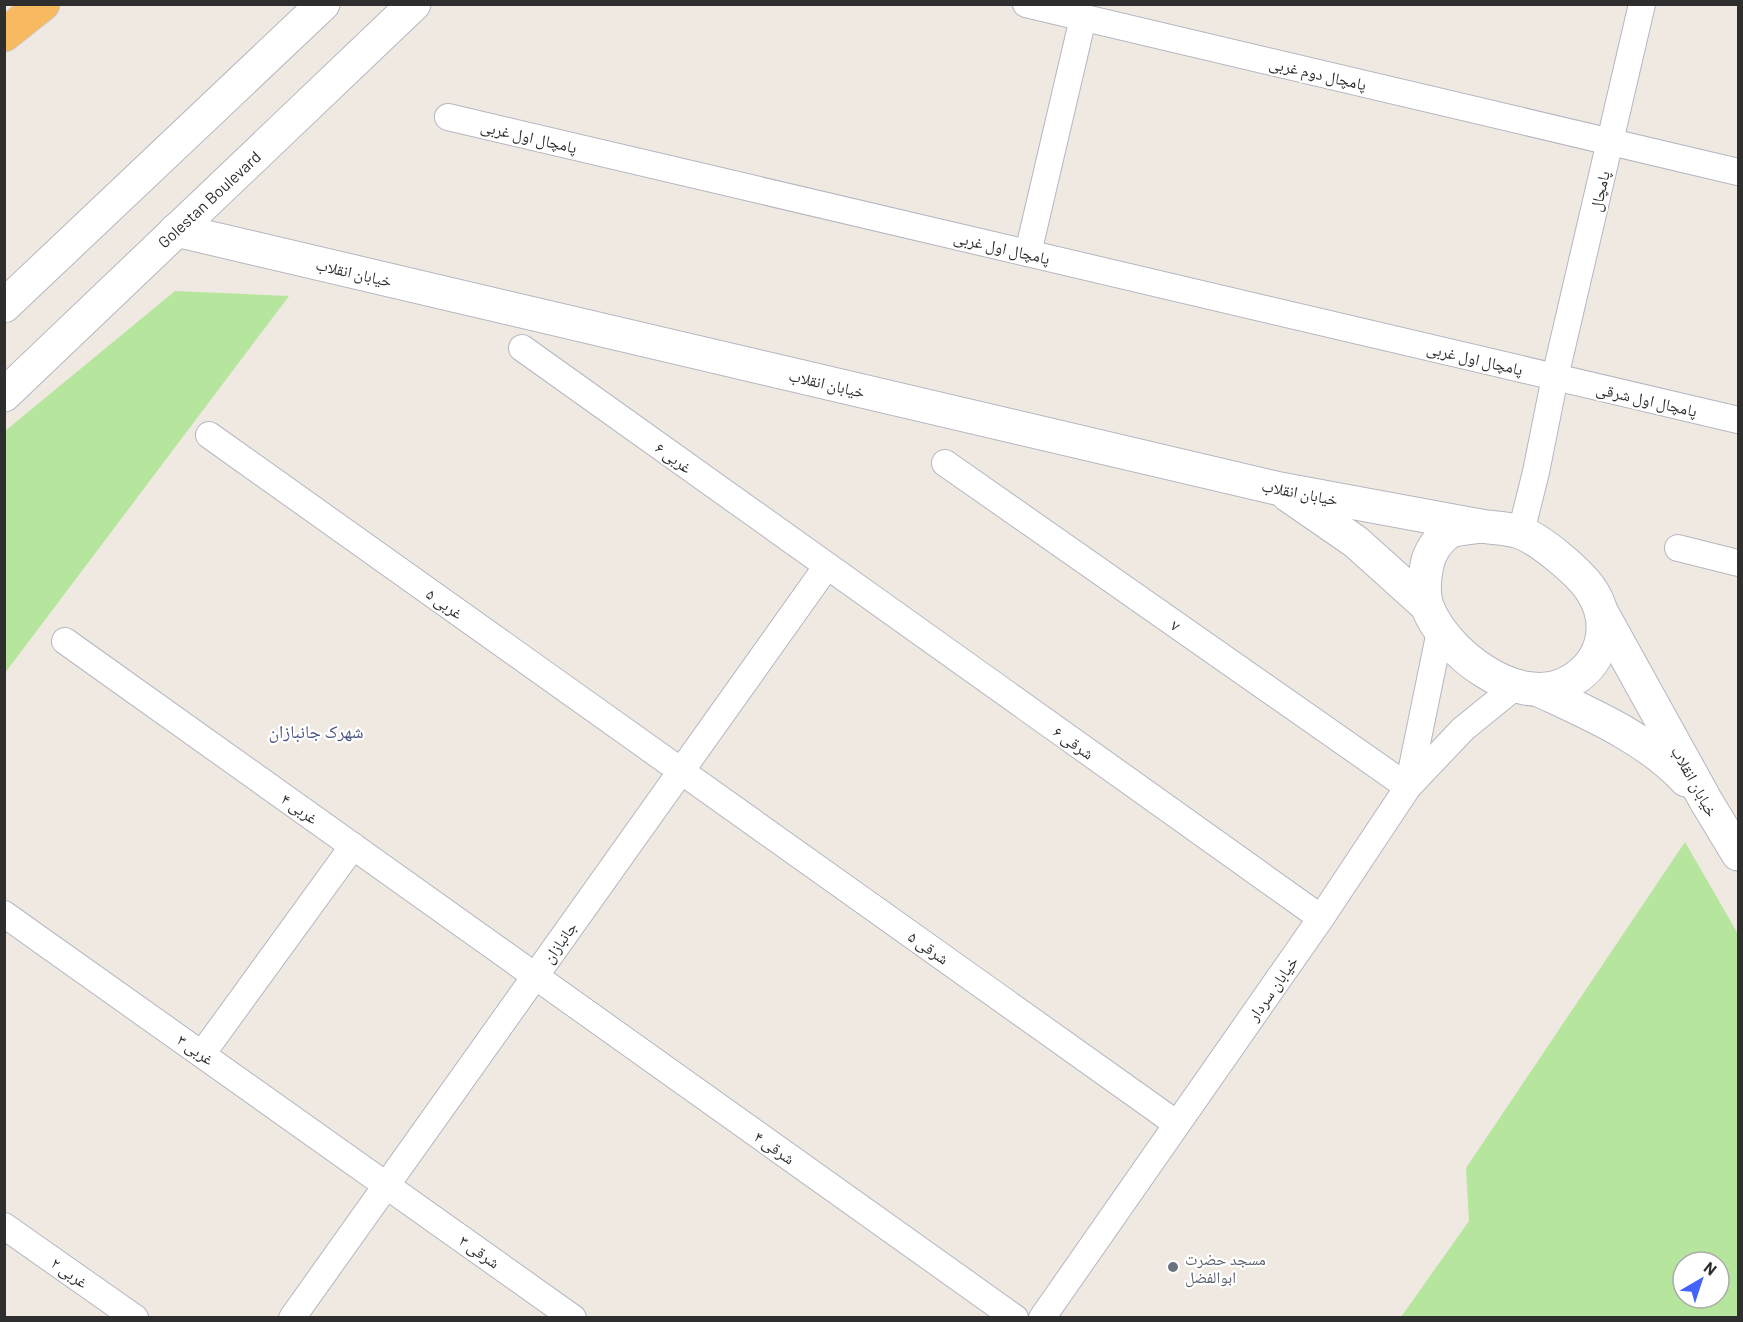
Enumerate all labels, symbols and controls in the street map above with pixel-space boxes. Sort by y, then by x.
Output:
street label: پامچال دوم غربی [1267,53,1369,95]
street label: پامچال اول غربی [479,116,579,158]
street label: Golestan Boulevard [154,147,264,251]
street label: پامچال [1585,169,1615,214]
street label: پامچال اول غربی [952,227,1052,269]
street label: خیابان انقلاب [314,254,394,292]
street label: پامچال اول غربی [1425,338,1525,380]
street label: خیابان انقلاب [787,365,867,403]
street label: پامچال اول شرقی [1594,378,1700,422]
street label: ۶ غربی [651,437,696,478]
street label: خیابان انقلاب [1260,475,1340,511]
street label: ۵ غربی [422,584,467,624]
street label: ۷ [1168,615,1184,635]
district label: شهرک جانبازان [268,720,364,743]
street label: ۶ شرقی [1049,721,1098,764]
street label: خیابان انقلاب [1666,742,1722,820]
street label: ۴ غربی [277,789,322,829]
street label: جانبازان [538,917,582,968]
street label: ۵ شرقی [904,926,953,969]
street label: خیابان سردار [1242,952,1303,1026]
street label: ۳ غربی [173,1030,218,1070]
street label: ۴ شرقی [750,1126,799,1169]
street label: ۳ شرقی [455,1230,504,1273]
place label: مسجد حضرت ابوالفضل [1185,1249,1266,1288]
north arrow [1671,1250,1731,1310]
street label: ۲ غربی [47,1253,92,1293]
text: N [1701,1257,1721,1279]
marker: مسجد حضرت ابوالفضل [1166,1260,1180,1274]

